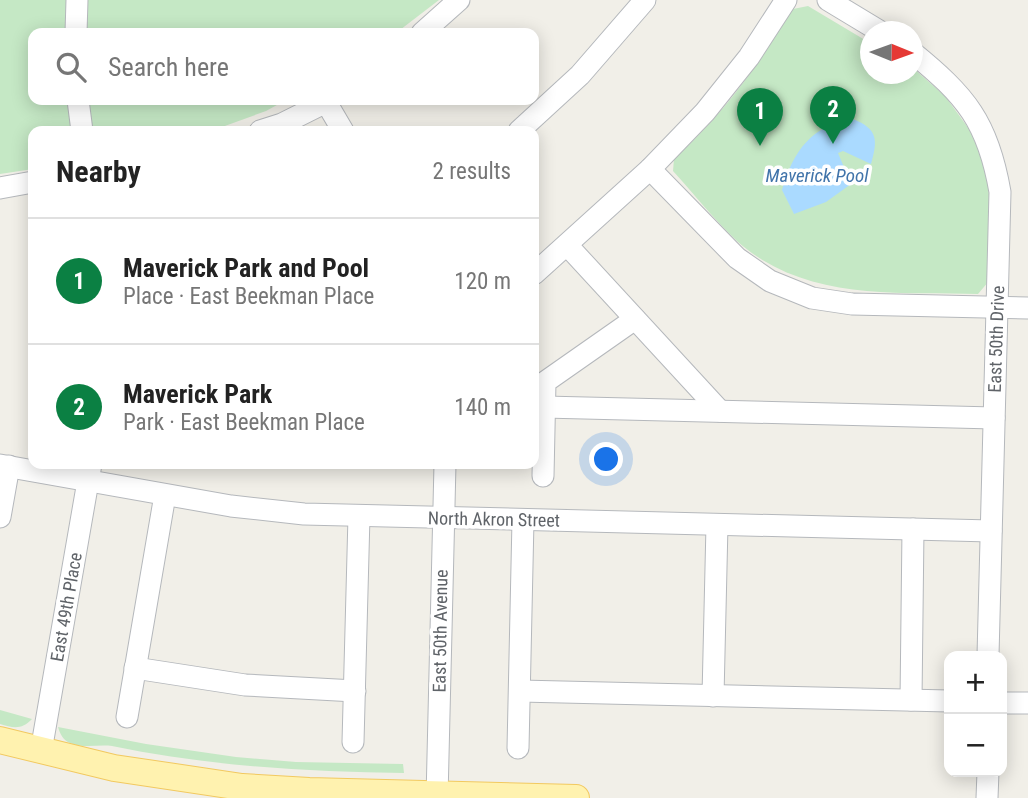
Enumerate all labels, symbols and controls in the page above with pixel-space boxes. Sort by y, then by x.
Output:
north arrow [860,21,923,84]
search box [28,28,539,105]
icon: search [52,48,90,86]
text: Search here [108,52,229,82]
pin: 2 [810,86,856,144]
pin: 1 [737,88,783,146]
text: Nearby [56,154,141,189]
text: 2 results [433,158,511,185]
water label: Maverick Pool [766,164,869,187]
text: Maverick Park and Pool [123,253,369,283]
text: 1 [73,268,85,295]
text: 120 m [454,268,511,295]
text: Place · East Beekman Place [123,283,374,310]
street label: East 50th Drive [984,285,1008,393]
text: Maverick Park [123,379,272,409]
text: 2 [73,394,85,421]
text: 140 m [454,394,511,421]
text: Park · East Beekman Place [123,409,365,436]
your location [589,442,623,476]
street label: North Akron Street [428,507,560,531]
street label: East 49th Place [46,551,86,663]
street label: East 50th Avenue [428,569,452,693]
map controls [944,651,1007,777]
button: + [944,651,1007,714]
button: − [944,714,1007,777]

